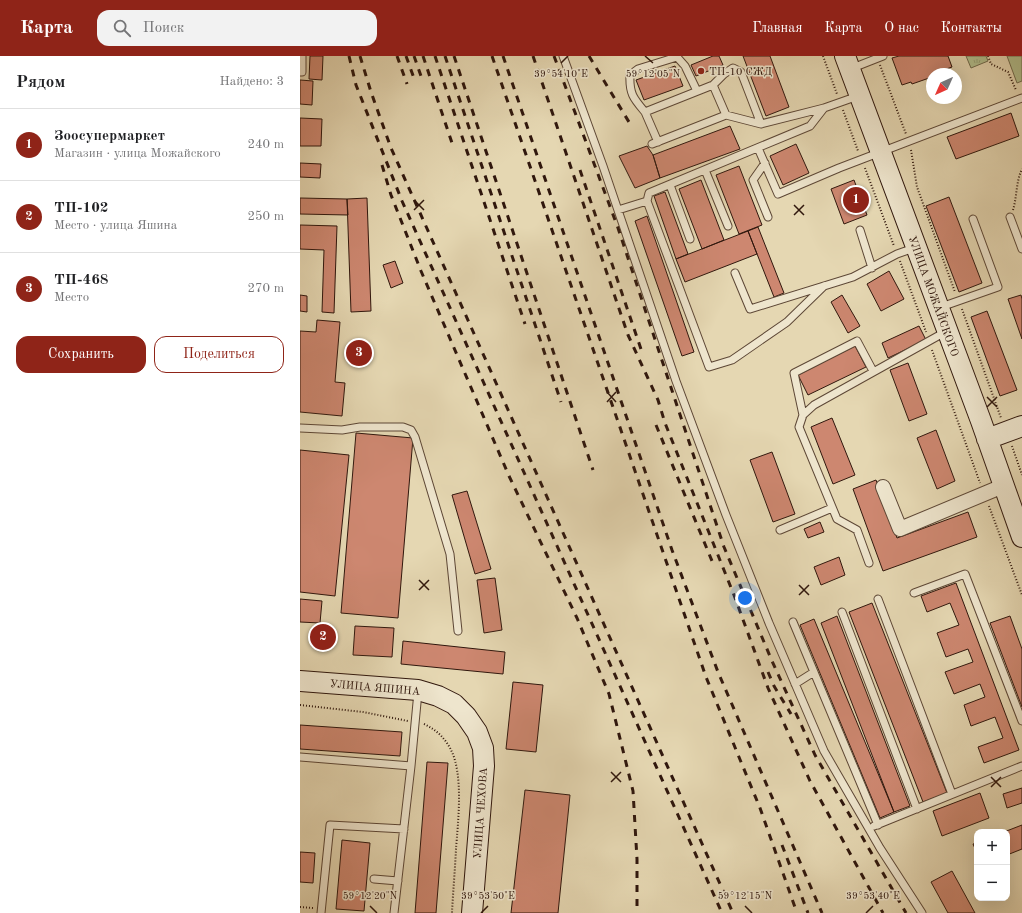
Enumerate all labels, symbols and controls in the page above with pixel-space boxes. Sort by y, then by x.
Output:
search box [97,10,377,46]
icon: search [111,17,133,39]
text: Карта [20,19,73,38]
text: Поиск [143,21,184,36]
text: Главная [752,21,802,35]
text: Карта [824,21,862,35]
text: О нас [884,21,919,35]
text: Контакты [941,21,1002,35]
marker: ТП-10 СЖД [696,66,706,76]
place label: ТП-10 СЖД [709,67,772,78]
north arrow [926,68,962,104]
text: 39°54'10"E [534,69,588,79]
text: 59°12'05"N [626,69,681,79]
text: Рядом [16,74,65,91]
text: Найдено: 3 [220,75,284,88]
text: Зоосупермаркет [54,129,165,144]
text: 1 [25,138,33,151]
text: 240 m [247,138,284,151]
text: Магазин · улица Можайского [54,147,221,160]
pin: 1 [843,185,869,215]
text: ТП-102 [54,201,109,216]
text: 2 [25,210,33,223]
text: 250 m [247,210,284,223]
text: Место · улица Яшина [54,219,177,232]
street label: УЛИЦА МОЖАЙСКОГО [906,234,962,358]
text: ТП-468 [54,273,109,288]
text: 3 [25,282,33,295]
text: 270 m [247,282,284,295]
text: Место [54,291,89,304]
button: Сохранить [16,336,146,373]
button: Поделиться [154,336,284,373]
pin: 3 [346,338,372,368]
your location [735,588,755,608]
pin: 2 [310,622,336,652]
street label: УЛИЦА ЯШИНА [329,679,421,698]
street label: УЛИЦА ЧЕХОВА [473,766,490,859]
map controls [974,829,1010,901]
button: + [974,829,1010,865]
button: − [974,865,1010,901]
text: 59°12'20"N [343,891,398,901]
text: 39°53'50"E [461,891,515,901]
text: 59°12'15"N [718,891,773,901]
text: 39°53'40"E [846,891,900,901]

